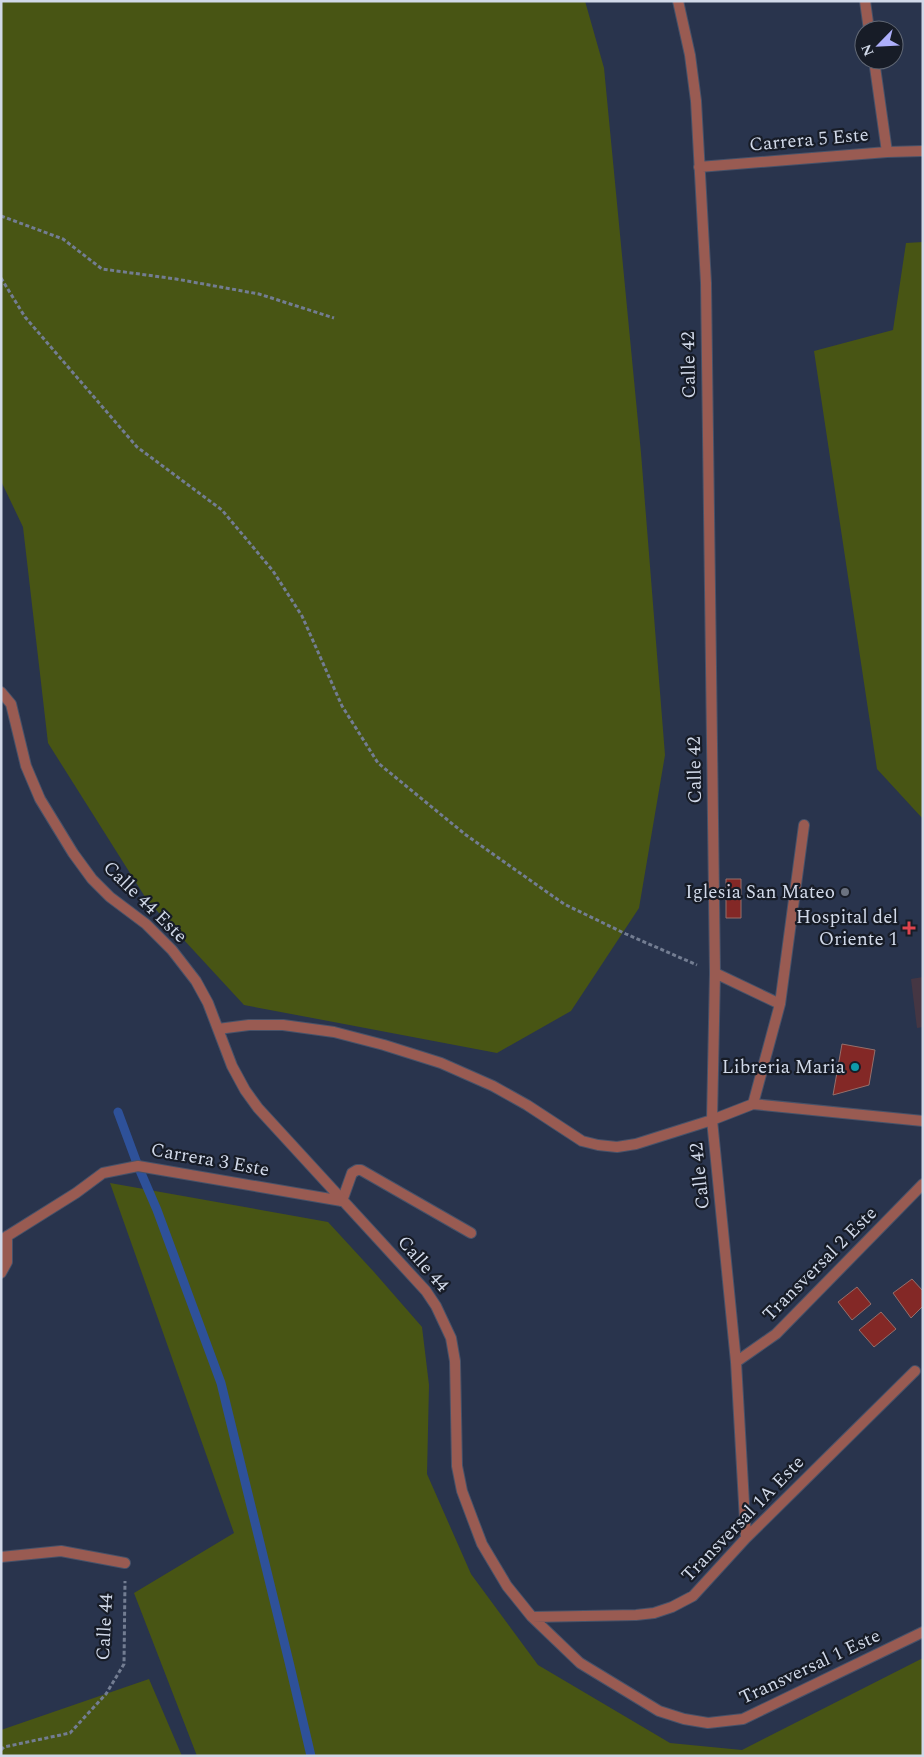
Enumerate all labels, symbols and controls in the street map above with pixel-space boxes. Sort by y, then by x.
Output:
north arrow [854,20,904,70]
text: N [856,41,879,60]
street label: Carrera 5 Este [748,120,870,160]
street label: Calle 42 [674,331,704,399]
street label: Calle 42 [680,736,710,804]
street label: Calle 44 Este [96,854,194,950]
place label: Iglesia San Mateo [685,878,835,907]
marker: Iglesia San Mateo [839,886,851,898]
place label: Hospital del Oriente 1 [796,903,898,954]
marker: Hospital del Oriente 1 [902,921,916,935]
place label: Libreria Maria [722,1053,846,1082]
marker: Libreria Maria [849,1061,861,1073]
street label: Carrera 3 Este [149,1135,271,1185]
street label: Calle 42 [682,1141,718,1211]
street label: Transversal 2 Este [756,1200,884,1328]
street label: Calle 44 [390,1229,456,1299]
street label: Transversal 1A Este [675,1449,811,1589]
street label: Calle 44 [89,1592,121,1661]
street label: Transversal 1 Este [735,1622,885,1712]

